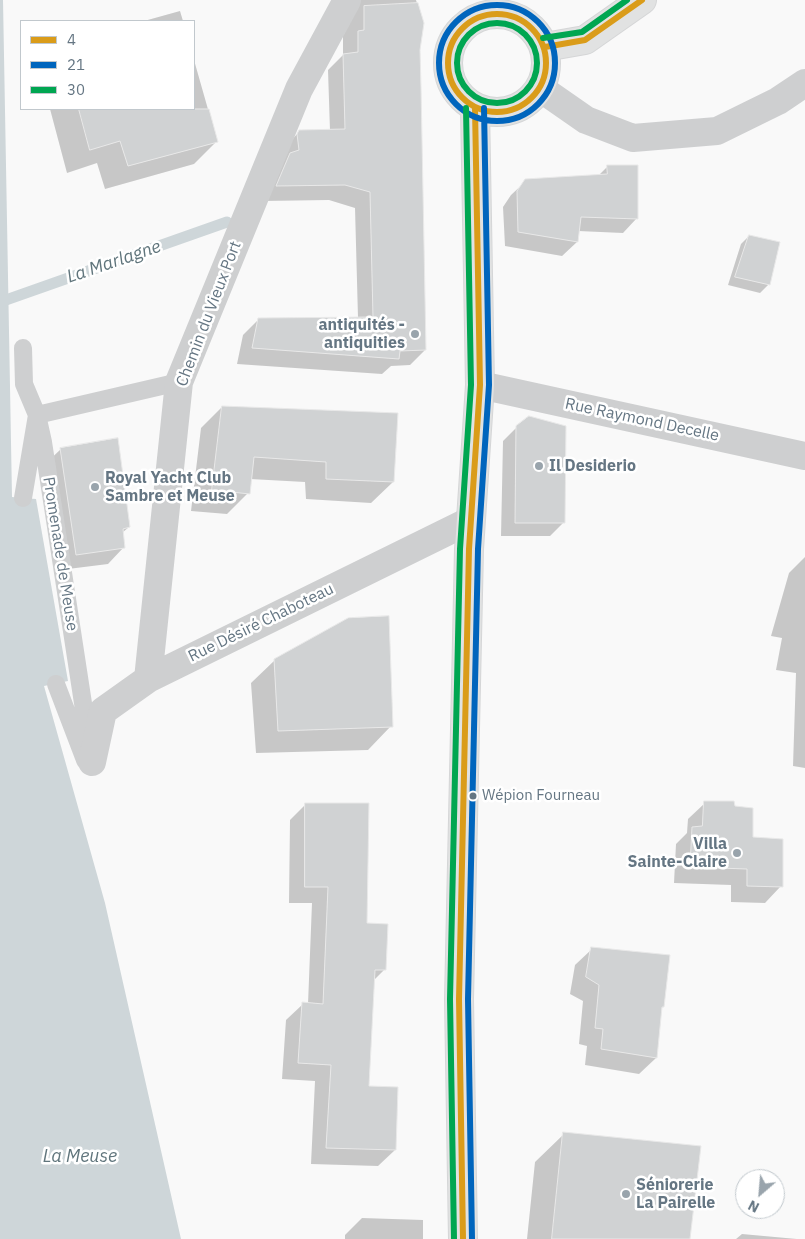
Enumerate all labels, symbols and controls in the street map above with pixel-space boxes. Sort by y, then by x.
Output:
legend [20,20,195,110]
text: 4 [67,30,76,49]
text: 21 [67,55,85,74]
text: 30 [67,80,85,99]
water label: La Marlagne [64,236,164,288]
street label: Chemin du Vieux Port [172,239,246,389]
place label: antiquités - antiquities [318,315,405,353]
marker: antiquités - antiquities [409,328,421,340]
street label: Rue Raymond Decelle [563,394,721,446]
place label: Il Desiderio [549,456,636,476]
marker: Il Desiderio [533,460,545,472]
place label: Royal Yacht Club Sambre et Meuse [105,468,235,506]
street label: Promenade de Meuse [38,476,82,632]
marker: Royal Yacht Club Sambre et Meuse [89,481,101,493]
street label: Rue Désiré Chaboteau [185,579,337,667]
place label: Wépion Fourneau [482,787,600,805]
marker: Wépion Fourneau [468,791,478,801]
place label: Villa Sainte-Claire [628,834,727,872]
marker: Villa Sainte-Claire [731,847,743,859]
water label: La Meuse [43,1146,117,1168]
north arrow [735,1169,785,1219]
place label: Séniorerie La Pairelle [636,1175,715,1213]
marker: Séniorerie La Pairelle [620,1188,632,1200]
text: N [745,1196,762,1217]

